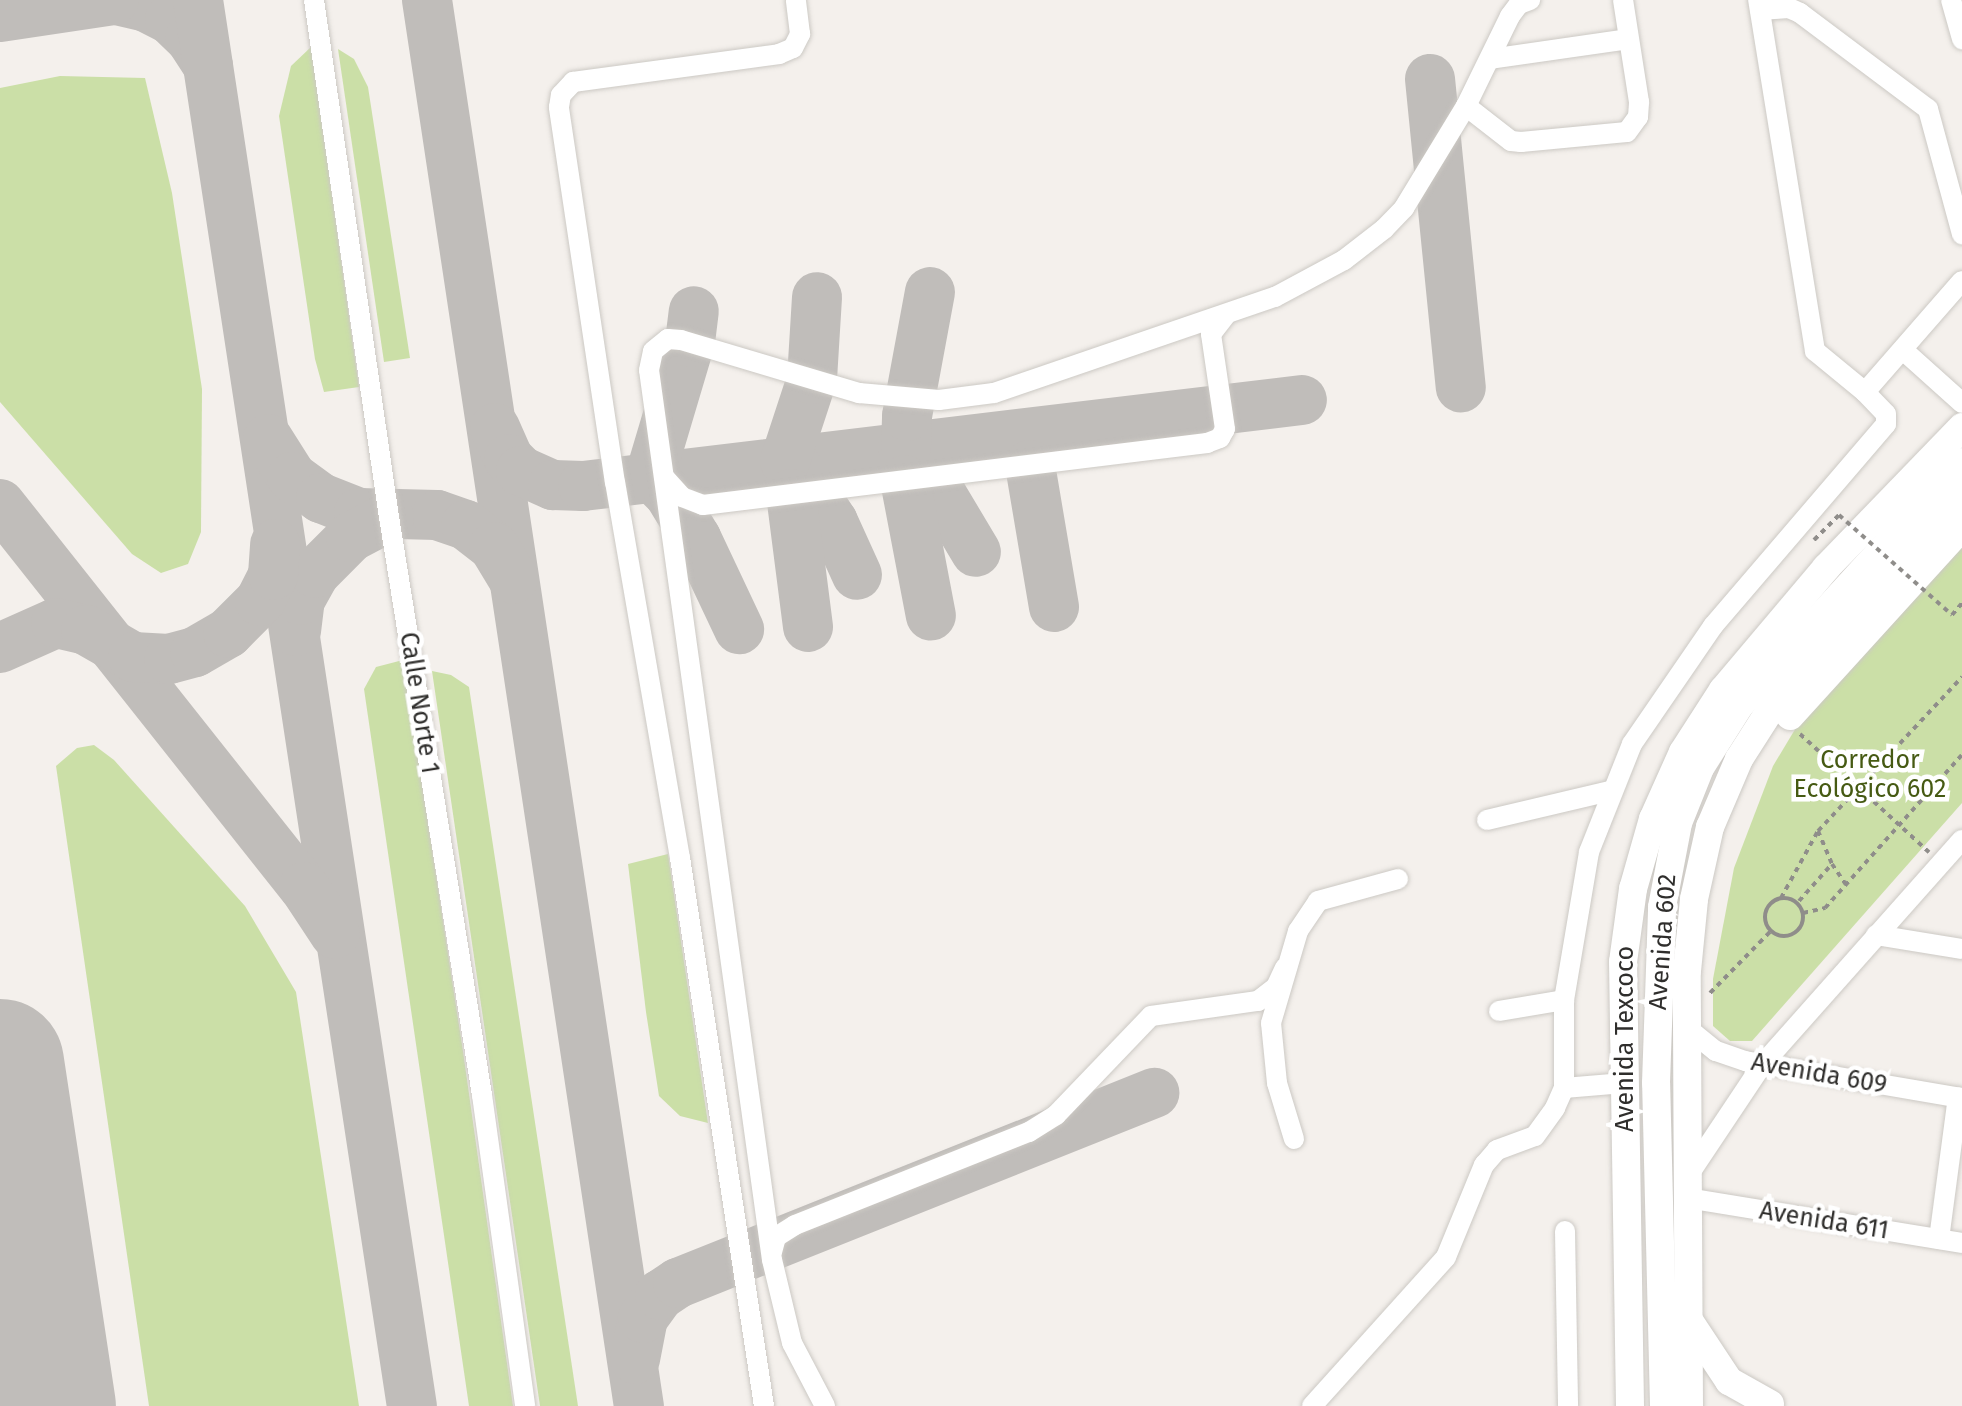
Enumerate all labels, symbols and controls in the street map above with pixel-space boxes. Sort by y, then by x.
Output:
street label: Calle Norte 1 [393,630,445,776]
park label: Corredor Ecológico 602 [1794,746,1946,805]
street label: Avenida 602 [1643,873,1683,1011]
street label: Avenida Texcoco [1610,946,1640,1132]
street label: Avenida 609 [1749,1047,1889,1101]
street label: Avenida 611 [1757,1196,1891,1246]

